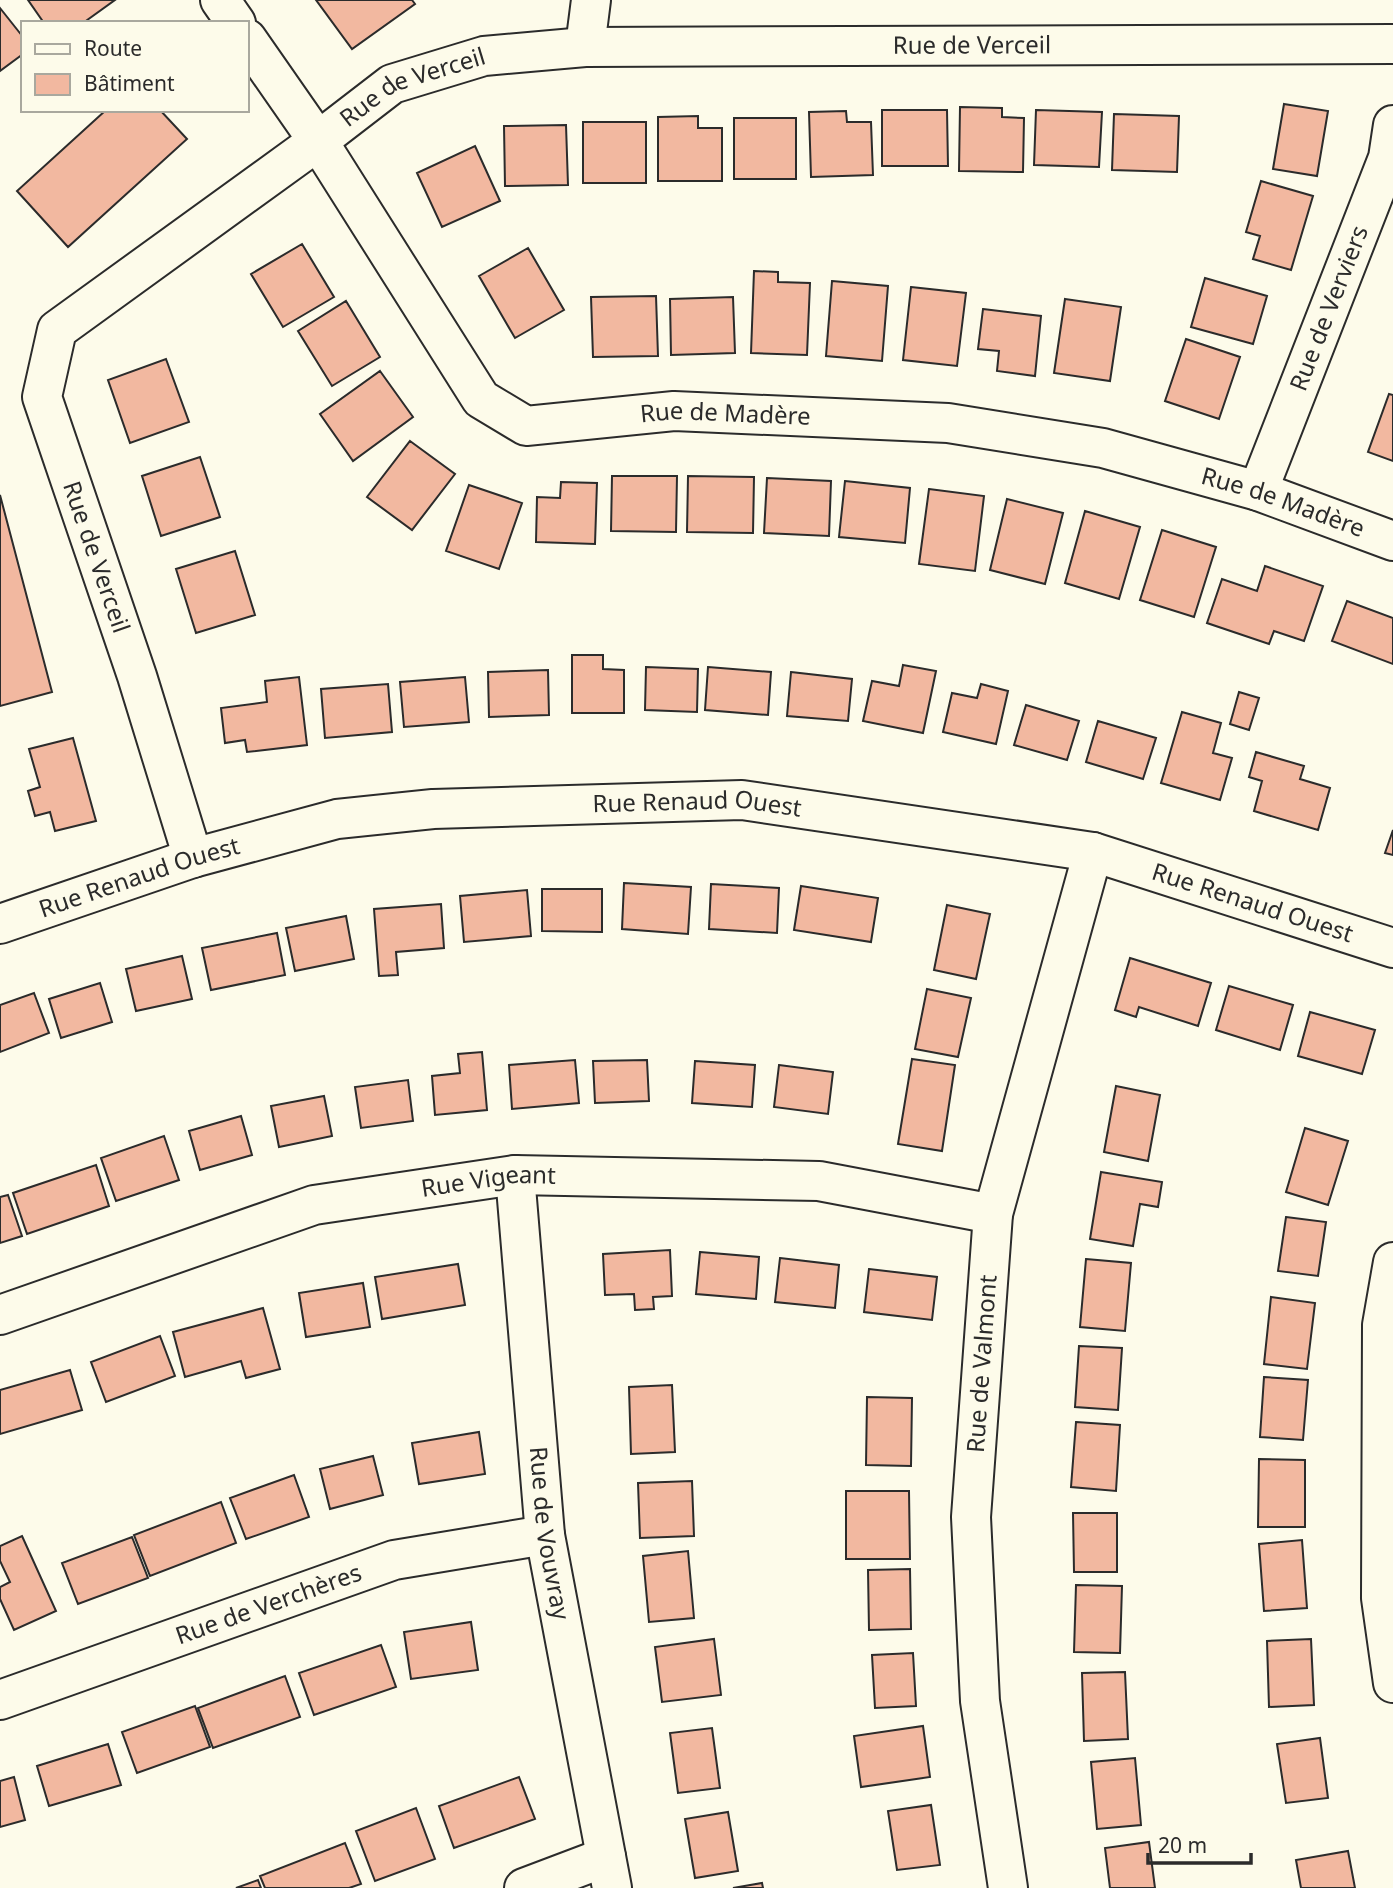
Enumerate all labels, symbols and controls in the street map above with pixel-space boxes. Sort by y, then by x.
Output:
legend [21,21,248,112]
street label: Rue de Verceil [893,27,1051,61]
text: Route [84,34,142,62]
street label: Rue de Verceil [332,39,489,134]
text: Bâtiment [84,69,175,97]
street label: Rue de Verviers [1281,220,1375,395]
street label: Rue de Madère [638,393,811,432]
street label: Rue de Madère [1198,458,1370,544]
street label: Rue de Verceil [56,476,139,637]
street label: Rue Renaud Ouest [592,781,804,824]
street label: Rue Renaud Ouest [34,828,243,925]
street label: Rue Renaud Ouest [1148,854,1358,949]
street label: Rue Vigeant [419,1157,556,1204]
street label: Rue de Valmont [958,1273,1004,1454]
street label: Rue de Vouvray [523,1445,579,1623]
street label: Rue de Verchères [170,1555,366,1651]
scale bar [1148,1822,1251,1866]
text: 20 m [1158,1831,1207,1859]

